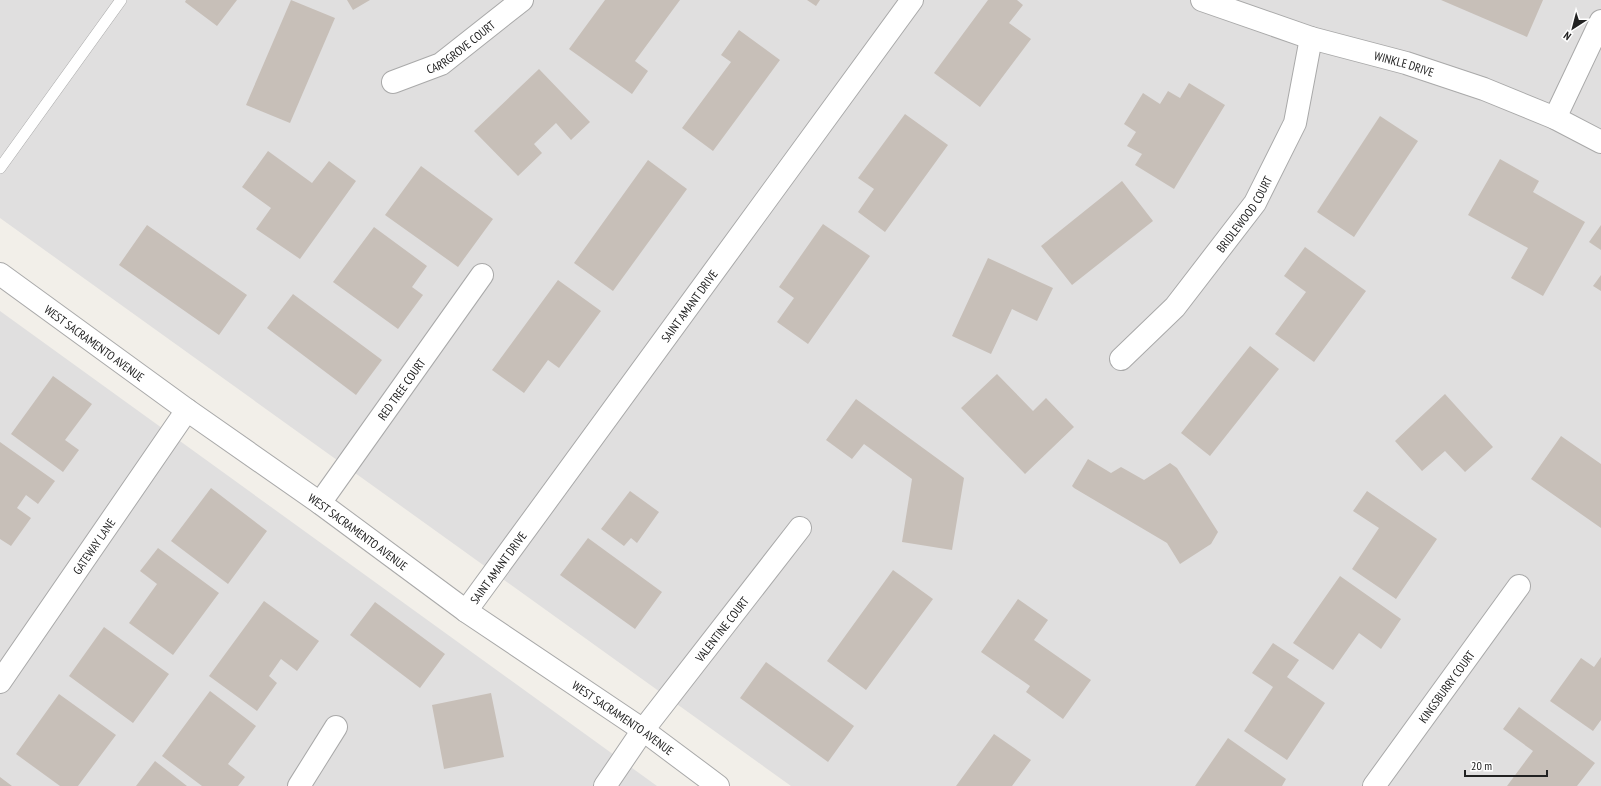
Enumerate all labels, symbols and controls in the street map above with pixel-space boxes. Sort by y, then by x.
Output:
north arrow [1553,8,1593,48]
street label: CARRGROVE COURT [424,16,498,76]
text: N [1561,29,1574,44]
street label: WINKLE DRIVE [1373,47,1436,79]
street label: BRIDLEWOOD COURT [1213,173,1275,255]
street label: SAINT AMANT DRIVE [657,267,720,345]
street label: WEST SACRAMENTO AVENUE [42,301,148,384]
street label: RED TREE COURT [374,355,428,423]
street label: WEST SACRAMENTO AVENUE [305,490,411,573]
street label: GATEWAY LANE [69,515,118,577]
street label: SAINT AMANT DRIVE [466,528,529,607]
street label: VALENTINE COURT [691,593,752,665]
street label: KINGSBURRY COURT [1415,647,1478,725]
street label: WEST SACRAMENTO AVENUE [570,677,677,758]
scale bar [1465,752,1547,778]
text: 20 m [1471,758,1492,773]

